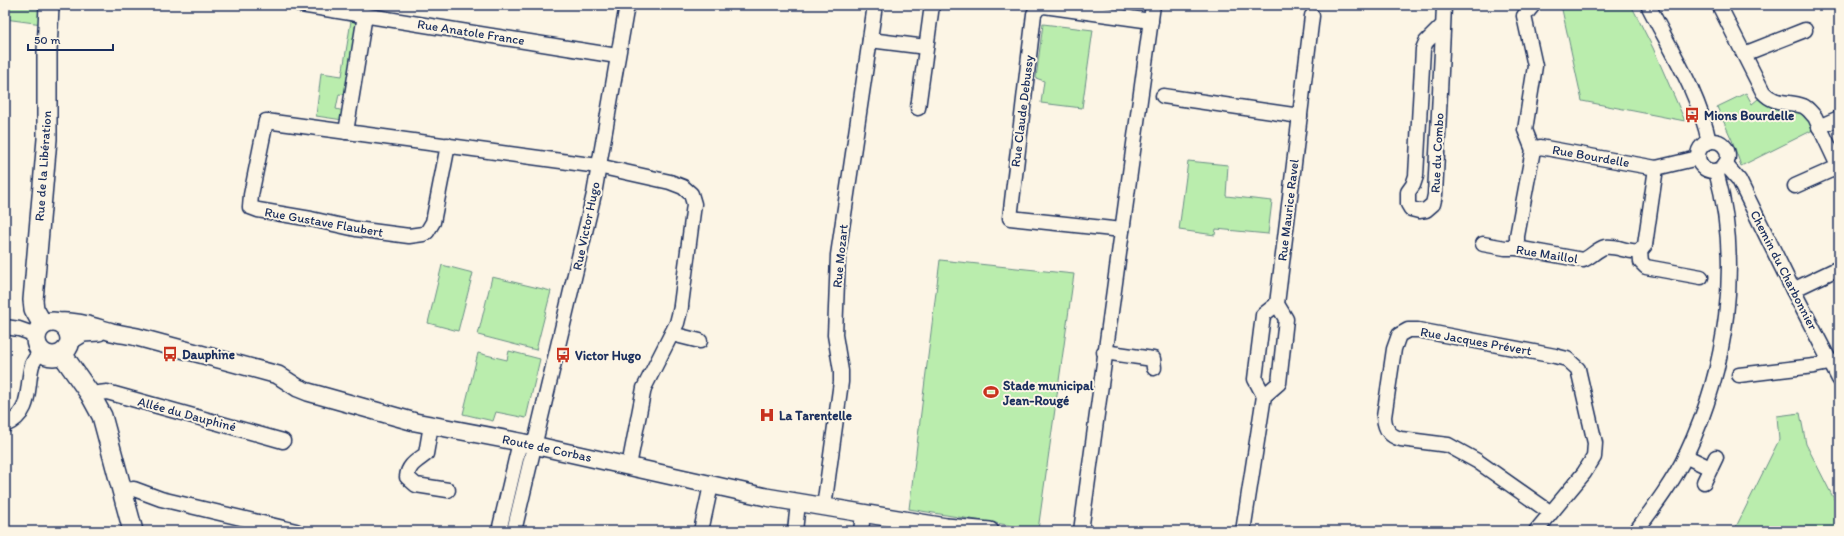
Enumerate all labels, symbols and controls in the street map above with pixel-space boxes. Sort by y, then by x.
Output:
street label: Rue Anatole France [416,16,526,48]
scale bar [28,26,113,52]
text: 50 m [34,33,60,47]
street label: Rue Claude Debussy [1008,54,1036,168]
bus stop icon: Mions Bourdelle [1683,106,1701,124]
place label: Mions Bourdelle [1704,108,1794,123]
street label: Rue de la Libération [32,110,54,222]
street label: Rue du Combo [1427,112,1447,194]
street label: Rue Bourdelle [1551,142,1631,170]
street label: Rue Maurice Ravel [1274,158,1302,262]
street label: Rue Victor Hugo [569,180,603,272]
street label: Rue Gustave Flaubert [264,204,385,240]
street label: Chemin du Charbonnier [1747,208,1821,333]
street label: Rue Mozart [829,223,851,289]
street label: Rue Maillol [1515,242,1579,266]
street label: Rue Jacques Prévert [1419,324,1533,358]
bus stop icon: Dauphine [161,345,179,363]
bus stop icon: Victor Hugo [554,346,572,364]
place label: Dauphine [182,347,235,363]
place label: Victor Hugo [575,348,642,364]
place label: Stade municipal Jean-Rougé [1002,378,1094,409]
sports icon: Stade municipal Jean-Rougé [982,383,1000,401]
street label: Allée du Dauphiné [136,394,238,434]
hospital icon: La Tarentelle [758,406,776,424]
place label: La Tarentelle [779,408,852,423]
street label: Route de Corbas [501,431,593,465]

